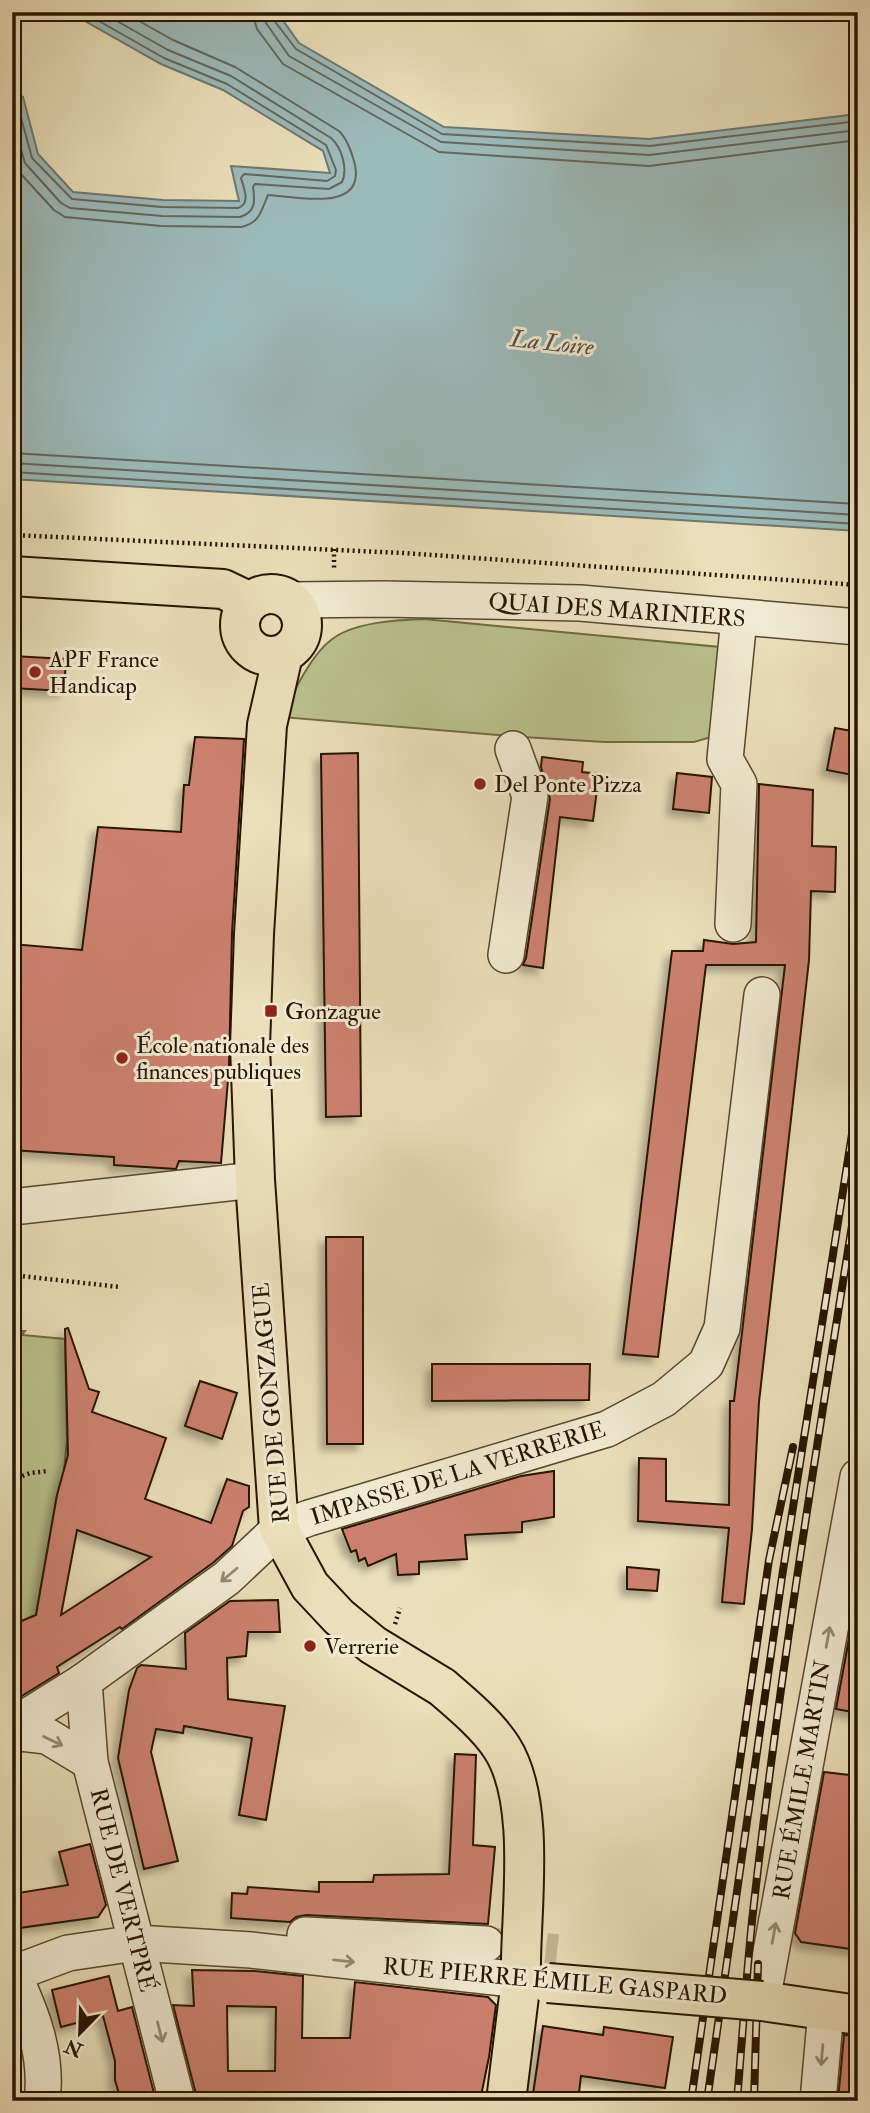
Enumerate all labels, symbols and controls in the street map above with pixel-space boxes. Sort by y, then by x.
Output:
water label: La Loire [508,323,596,363]
street label: QUAI DES MARINIERS [488,587,746,633]
place label: APF France Handicap [48,645,159,701]
marker: APF France Handicap [27,664,43,680]
place label: Del Ponte Pizza [494,770,642,799]
marker: Del Ponte Pizza [472,776,488,792]
place label: Gonzague [285,997,381,1026]
marker: Gonzague [263,1003,279,1019]
place label: École nationale des finances publiques [136,1031,309,1087]
marker: École nationale des finances publiques [114,1050,130,1066]
street label: RUE DE GONZAGUE [246,1281,296,1525]
street label: IMPASSE DE LA VERRERIE [307,1414,609,1532]
one-way arrow [220,1567,238,1583]
one-way arrow [822,1626,836,1649]
place label: Verrerie [324,1632,399,1661]
marker: Verrerie [302,1638,318,1654]
street label: RUE ÉMILE MARTIN [767,1658,837,1902]
one-way arrow [43,1734,63,1748]
street label: RUE DE VERTPRÉ [84,1785,162,1995]
one-way arrow [768,1922,782,1945]
street label: RUE PIERRE ÉMILE GASPARD [382,1951,728,2011]
one-way arrow [332,1954,354,1967]
north arrow [46,1997,116,2068]
one-way arrow [154,2021,167,2043]
text: N [60,2033,87,2062]
one-way arrow [815,2043,828,2066]

